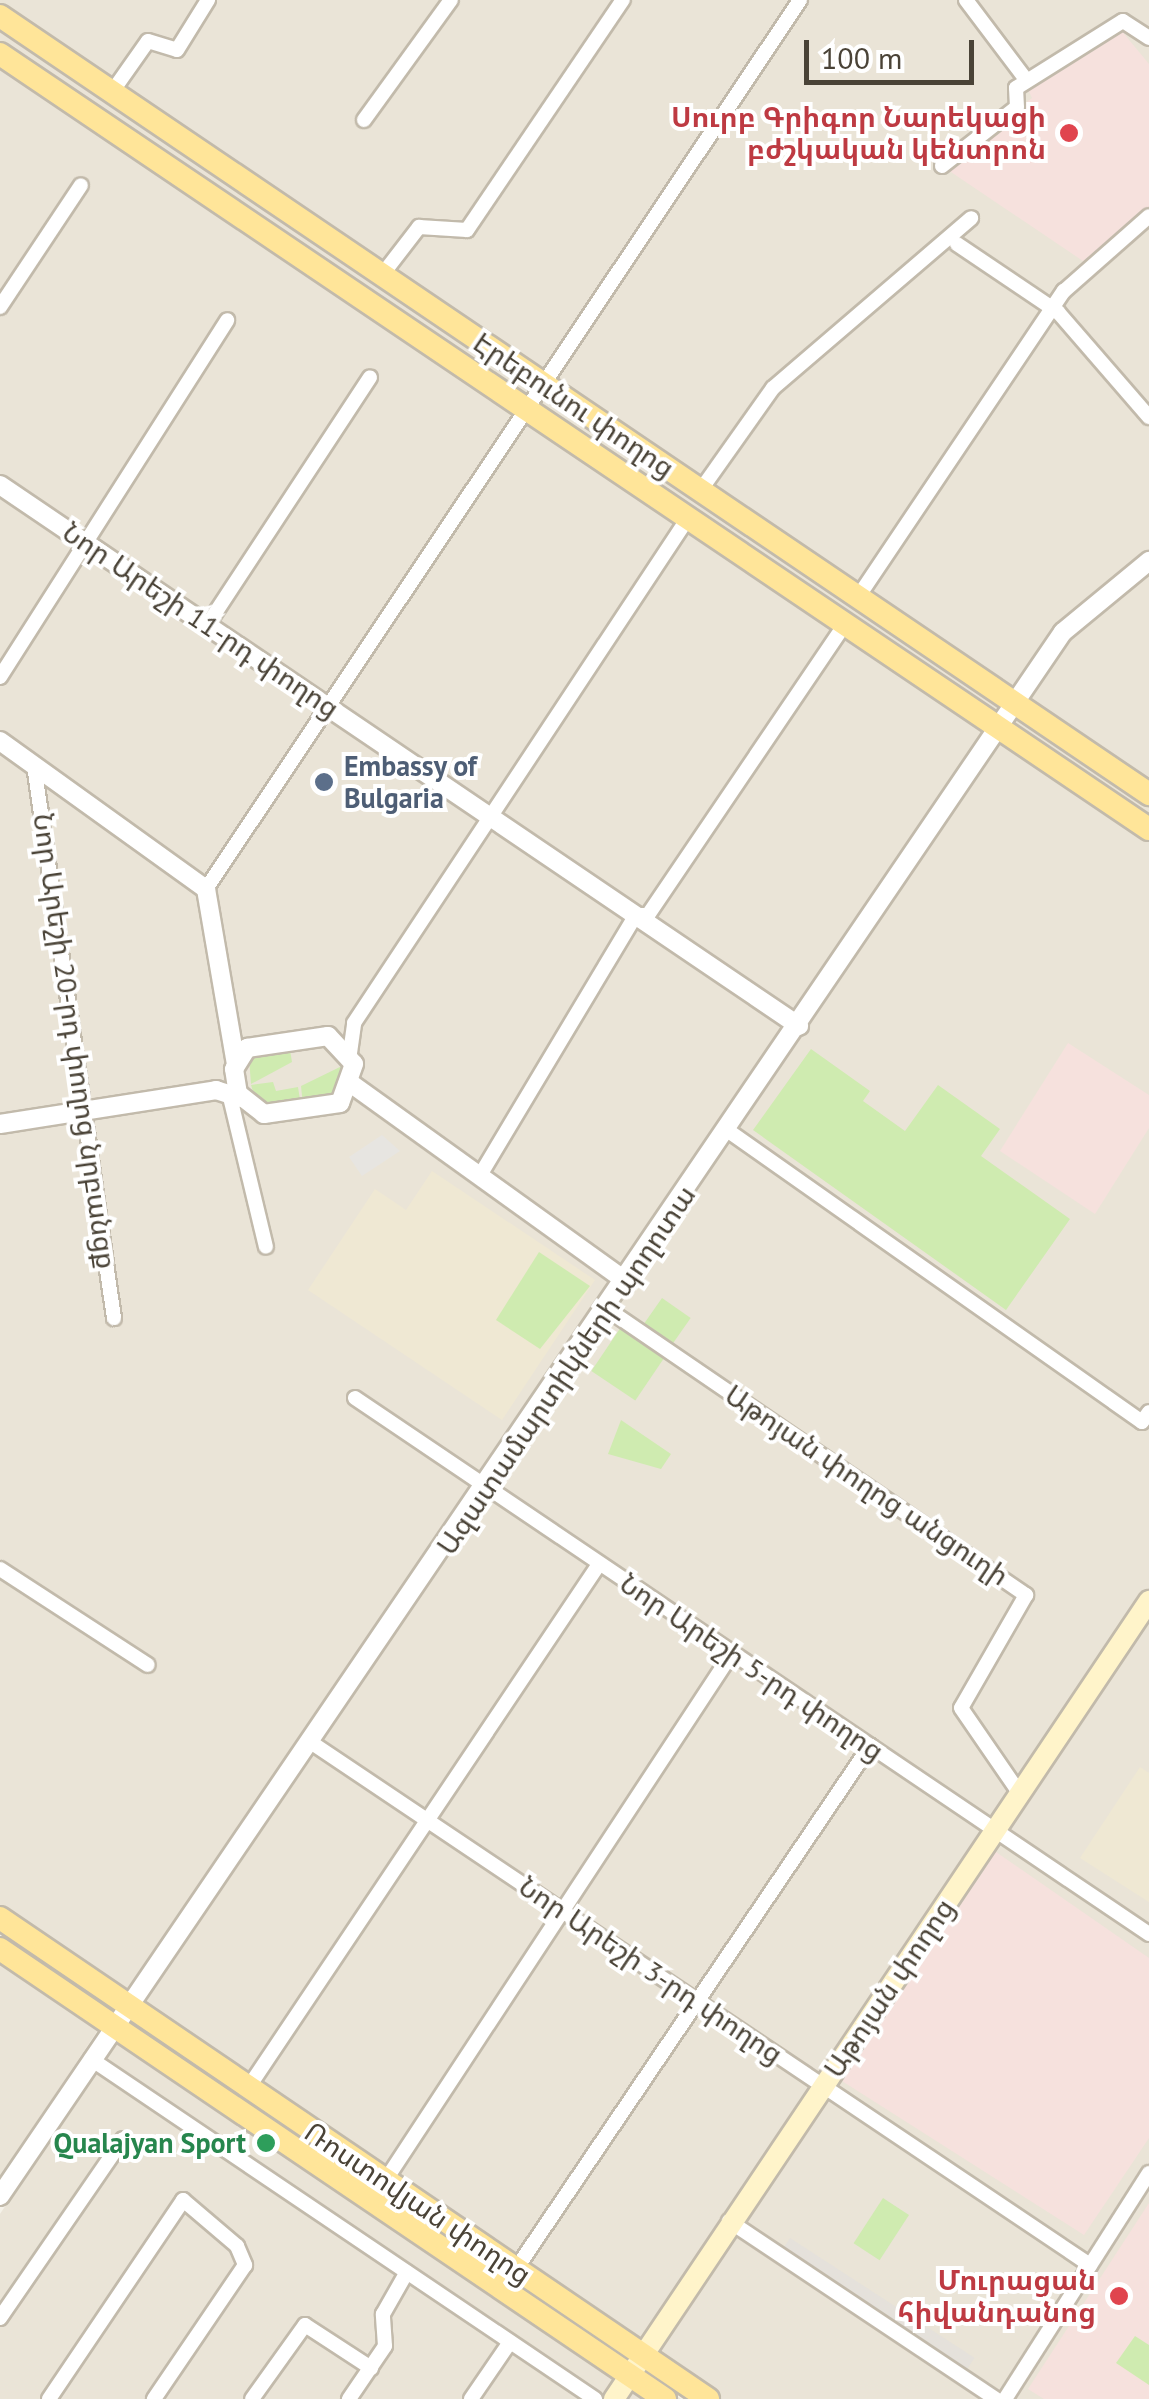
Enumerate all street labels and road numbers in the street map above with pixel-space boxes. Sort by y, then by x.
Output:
street label: Էրեբունու փողոց [467,325,681,485]
street label: Նոր Արեշի 11-րդ փողոց [56,515,346,725]
street label: Նոր Արեշի 20-րդ փողոց նրբանցք [26,811,124,1271]
street label: Ազատամարտիկների պողոտա [430,1179,702,1561]
street label: Աթոյան փողոց անցուղի [719,1377,1015,1593]
street label: Նոր Արեշի 5-րդ փողոց [614,1566,890,1768]
street label: Նոր Արեշի 3-րդ փողոց [513,1869,789,2071]
street label: Աթոյան փողոց [817,1892,961,2084]
street label: Ռոստովյան փողոց [298,2115,538,2291]

